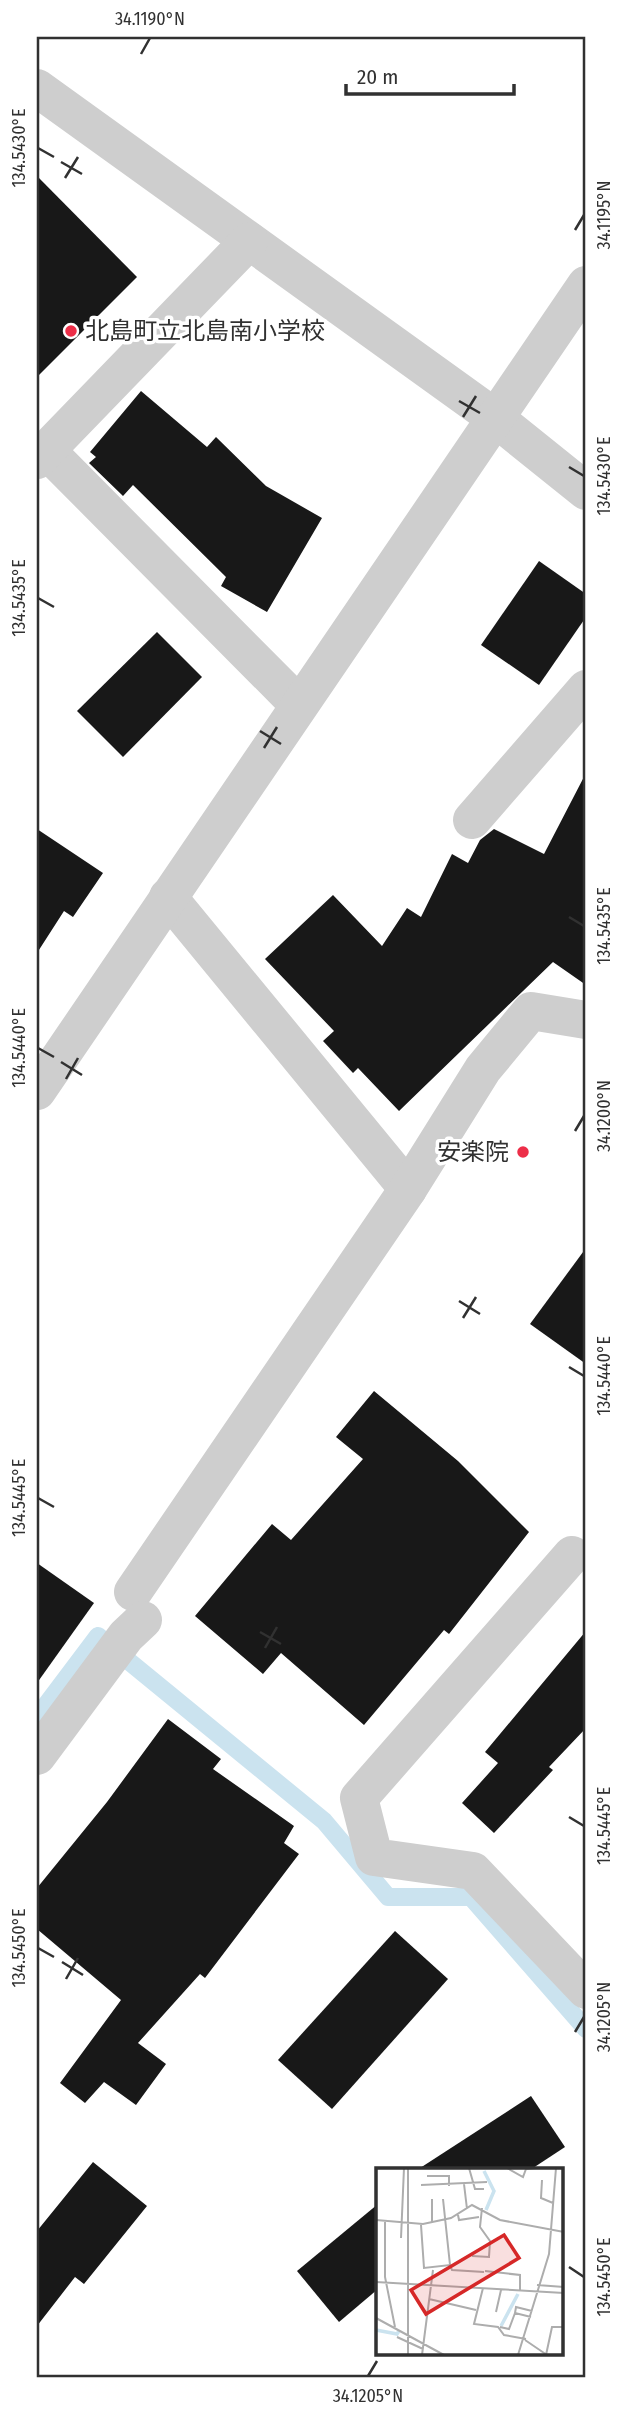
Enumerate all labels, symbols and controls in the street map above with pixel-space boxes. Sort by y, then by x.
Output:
text: 34.1190°N [115,8,185,30]
scale bar [346,52,514,96]
text: 20 m [357,64,398,90]
text: 134.5430°E [8,109,30,187]
text: 34.1195°N [593,181,615,249]
place label: 北島町立北島南小学校 [85,317,325,345]
marker: 北島町立北島南小学校 [63,323,79,339]
text: 134.5430°E [593,437,615,515]
text: 134.5435°E [8,559,30,637]
text: 134.5435°E [593,887,615,965]
text: 134.5440°E [8,1008,30,1088]
text: 34.1200°N [593,1080,615,1152]
place label: 安楽院 [437,1138,509,1166]
marker: 安楽院 [515,1144,531,1160]
text: 134.5440°E [593,1336,615,1416]
text: 134.5445°E [8,1459,30,1537]
text: 134.5445°E [593,1787,615,1865]
text: 134.5450°E [8,1908,30,1988]
text: 34.1205°N [593,1982,615,2052]
inset map [376,2168,564,2356]
text: 134.5450°E [593,2237,615,2317]
text: 34.1205°N [333,2385,403,2407]

